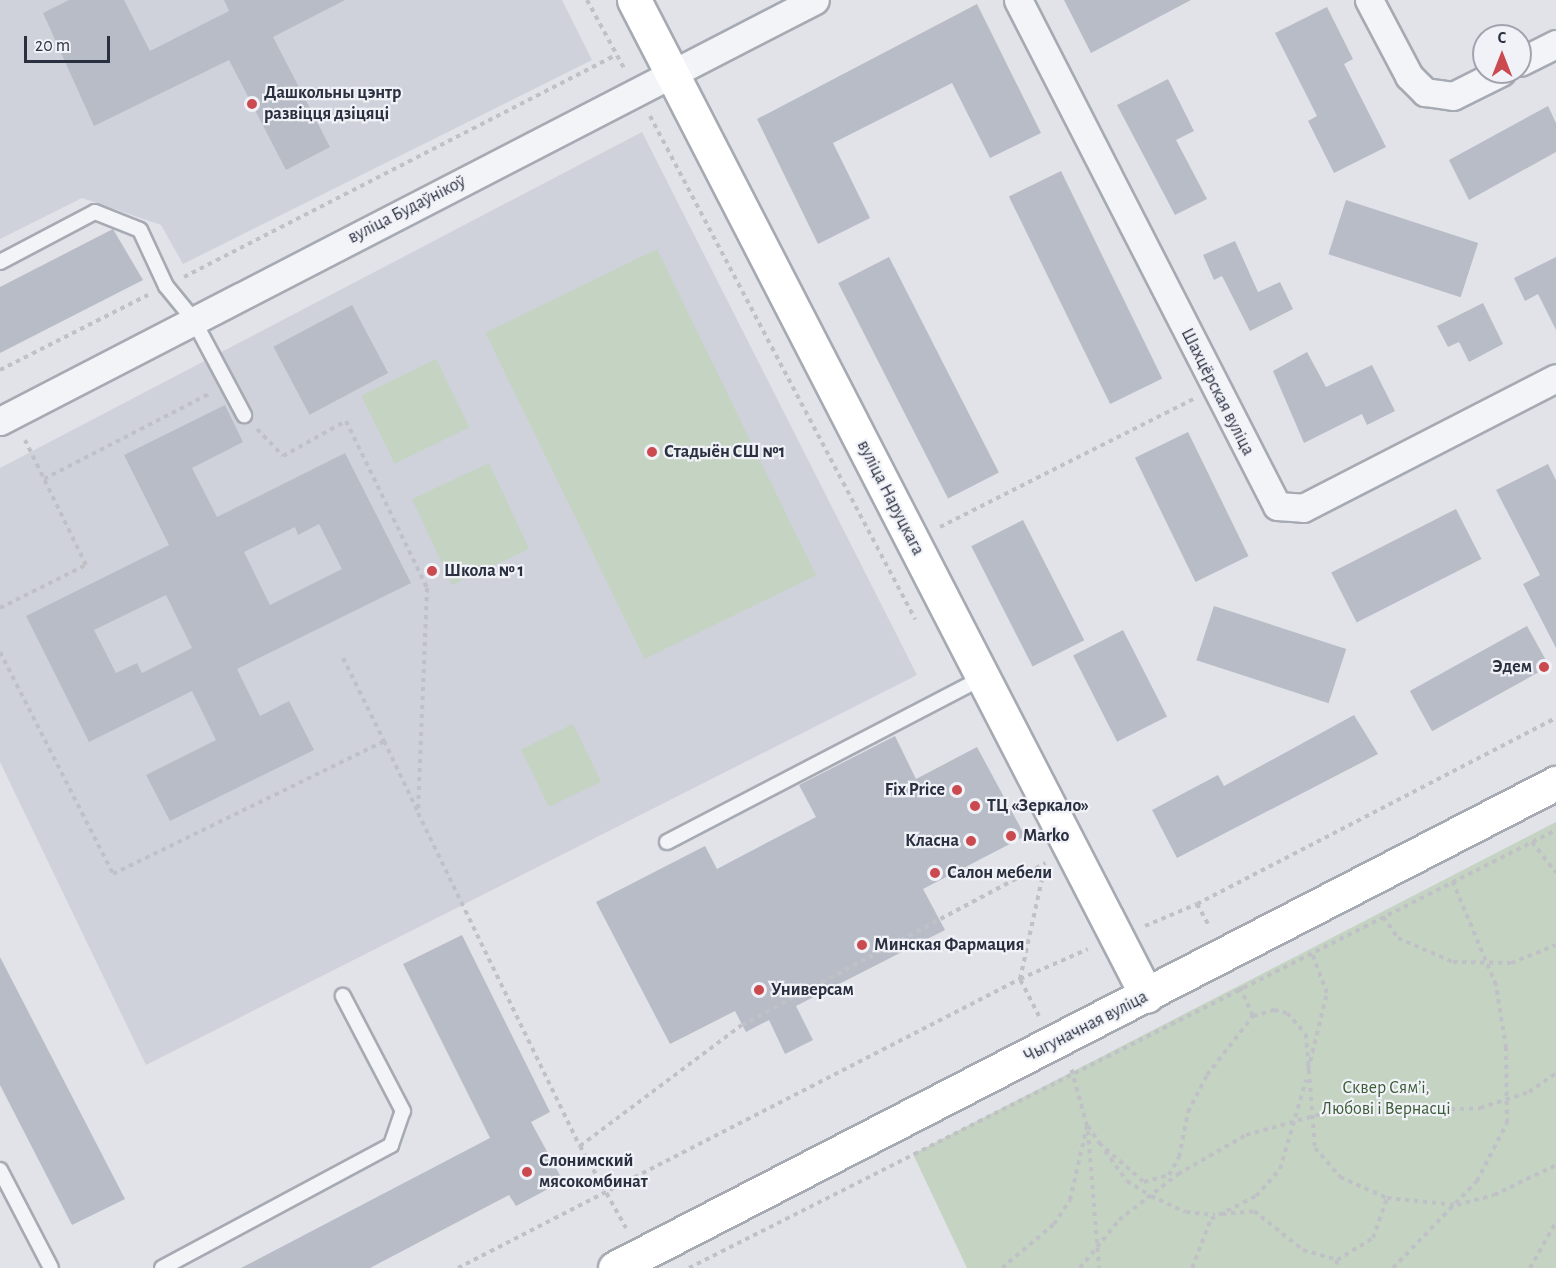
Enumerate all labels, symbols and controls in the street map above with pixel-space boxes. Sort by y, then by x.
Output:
scale bar [27,24,112,62]
north arrow [1472,24,1532,84]
text: С [1498,30,1506,46]
text: 20 m [35,37,70,55]
place label: Дашкольны цэнтр развіцця дзіцяці [264,83,401,125]
marker: Дашкольны цэнтр развіцця дзіцяці [245,97,259,111]
street label: вуліца Будаўнікоў [345,171,469,249]
street label: Шахцёрская вуліца [1176,325,1258,459]
street label: вуліца Наруцкага [852,437,928,559]
place label: Стадыён СШ №1 [664,441,785,463]
marker: Стадыён СШ №1 [645,445,659,459]
place label: Школа № 1 [444,560,524,582]
marker: Школа № 1 [425,564,439,578]
place label: Эдем [1492,656,1532,678]
marker: Эдем [1537,660,1551,674]
place label: Fix Price [885,779,945,801]
marker: Fix Price [950,783,964,797]
place label: ТЦ «Зеркало» [987,795,1089,817]
marker: ТЦ «Зеркало» [968,799,982,813]
place label: Marko [1023,825,1069,847]
marker: Marko [1004,829,1018,843]
place label: Класна [905,830,959,852]
marker: Класна [964,834,978,848]
place label: Салон мебели [947,862,1052,884]
marker: Салон мебели [928,866,942,880]
place label: Минская Фармация [874,934,1024,956]
marker: Минская Фармация [855,938,869,952]
place label: Универсам [771,979,854,1001]
marker: Универсам [752,983,766,997]
street label: Чыгуначная вуліца [1020,986,1152,1068]
park label: Сквер Сямʼі, Любові і Вернасці [1321,1078,1451,1120]
place label: Слонимский мясокомбинат [539,1151,648,1194]
marker: Слонимский мясокомбинат [520,1165,534,1179]

